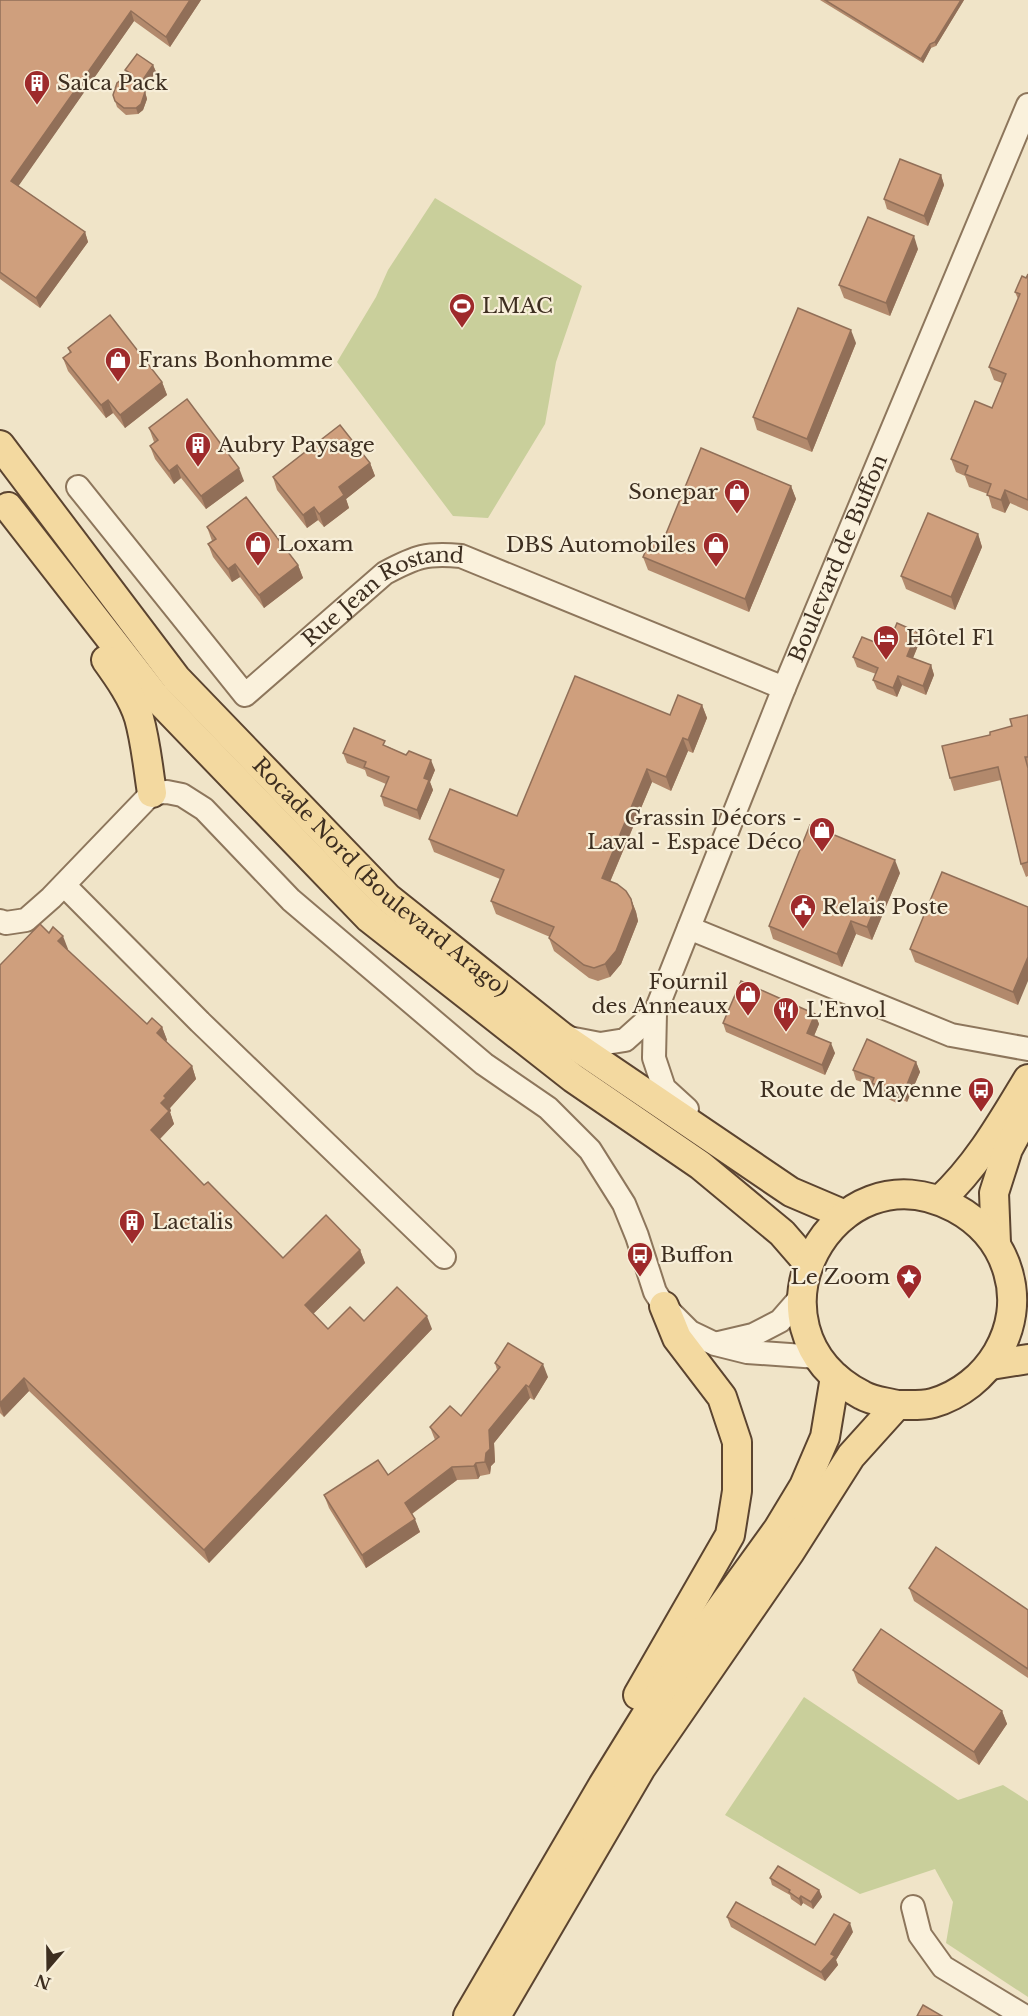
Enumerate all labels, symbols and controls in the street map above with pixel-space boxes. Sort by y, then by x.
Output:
building icon: Saica Pack [22,68,52,106]
place label: Saica Pack [57,70,168,96]
sports icon: LMAC [447,291,477,329]
place label: LMAC [482,293,553,319]
shop icon: Frans Bonhomme [103,345,133,383]
place label: Frans Bonhomme [138,347,333,373]
building icon: Aubry Paysage [183,430,213,468]
place label: Aubry Paysage [217,432,375,458]
street label: Boulevard de Buffon [783,451,893,666]
shop icon: Sonepar [722,477,752,515]
place label: Sonepar [628,479,718,505]
shop icon: Loxam [243,529,273,567]
shop icon: DBS Automobiles [701,530,731,568]
place label: Loxam [278,531,354,557]
place label: DBS Automobiles [506,532,696,558]
street label: Rue Jean Rostand [297,542,465,652]
hotel icon: Hôtel F1 [871,623,901,661]
place label: Hôtel F1 [906,625,995,651]
street label: Rocade Nord (Boulevard Arago) [247,752,514,1002]
place label: Grassin Décors - Laval - Espace Déco [587,805,802,855]
shop icon: Grassin Décors - Laval - Espace Déco [807,815,837,853]
public building icon: Relais Poste [788,892,818,930]
place label: Relais Poste [822,894,949,920]
place label: Fournil des Anneaux [591,969,728,1019]
shop icon: Fournil des Anneaux [733,979,763,1017]
restaurant icon: L'Envol [771,995,801,1033]
place label: L'Envol [806,997,886,1023]
bus stop icon: Route de Mayenne [966,1075,996,1113]
place label: Route de Mayenne [760,1077,962,1103]
building icon: Lactalis [117,1207,147,1245]
place label: Lactalis [152,1209,233,1235]
bus stop icon: Buffon [625,1240,655,1278]
place label: Buffon [660,1242,733,1268]
place icon: Le Zoom [894,1262,924,1300]
place label: Le Zoom [791,1264,890,1290]
north arrow [18,1938,78,1998]
text: N [32,1970,53,1994]

